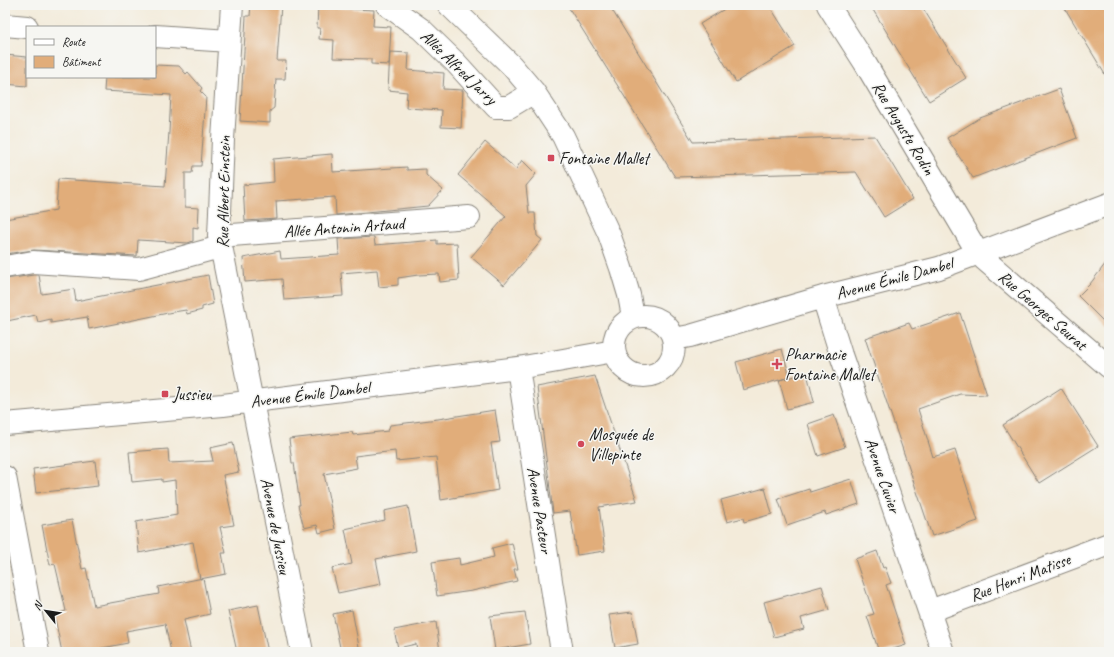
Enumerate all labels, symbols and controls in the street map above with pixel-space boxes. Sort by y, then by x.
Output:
legend [26,26,156,78]
street label: Allée Alfred Jarry [416,26,502,110]
text: Route [62,34,86,50]
text: Bâtiment [62,54,101,70]
street label: Rue Auguste Rodin [867,78,940,179]
street label: Rue Albert Einstein [212,135,235,248]
place label: Fontaine Mallet [559,148,651,169]
marker: Fontaine Mallet [546,153,556,163]
street label: Allée Antonin Artaud [283,213,407,242]
street label: Avenue Émile Dambel [833,251,958,304]
street label: Rue Georges Seurat [994,266,1093,356]
place label: Pharmacie Fontaine Mallet [785,344,877,385]
marker: Pharmacie Fontaine Mallet [772,359,782,369]
street label: Avenue Émile Dambel [249,375,374,412]
place label: Jussieu [172,384,212,405]
marker: Jussieu [160,389,170,399]
place label: Mosquée de Villepinte [589,424,655,465]
street label: Avenue Cuvier [860,435,906,517]
marker: Mosquée de Villepinte [576,439,586,449]
street label: Avenue Pasteur [522,465,557,557]
street label: Avenue de Jussieu [256,476,295,578]
street label: Rue Henri Matisse [967,548,1075,606]
north arrow [26,591,66,631]
text: N [30,598,46,612]

